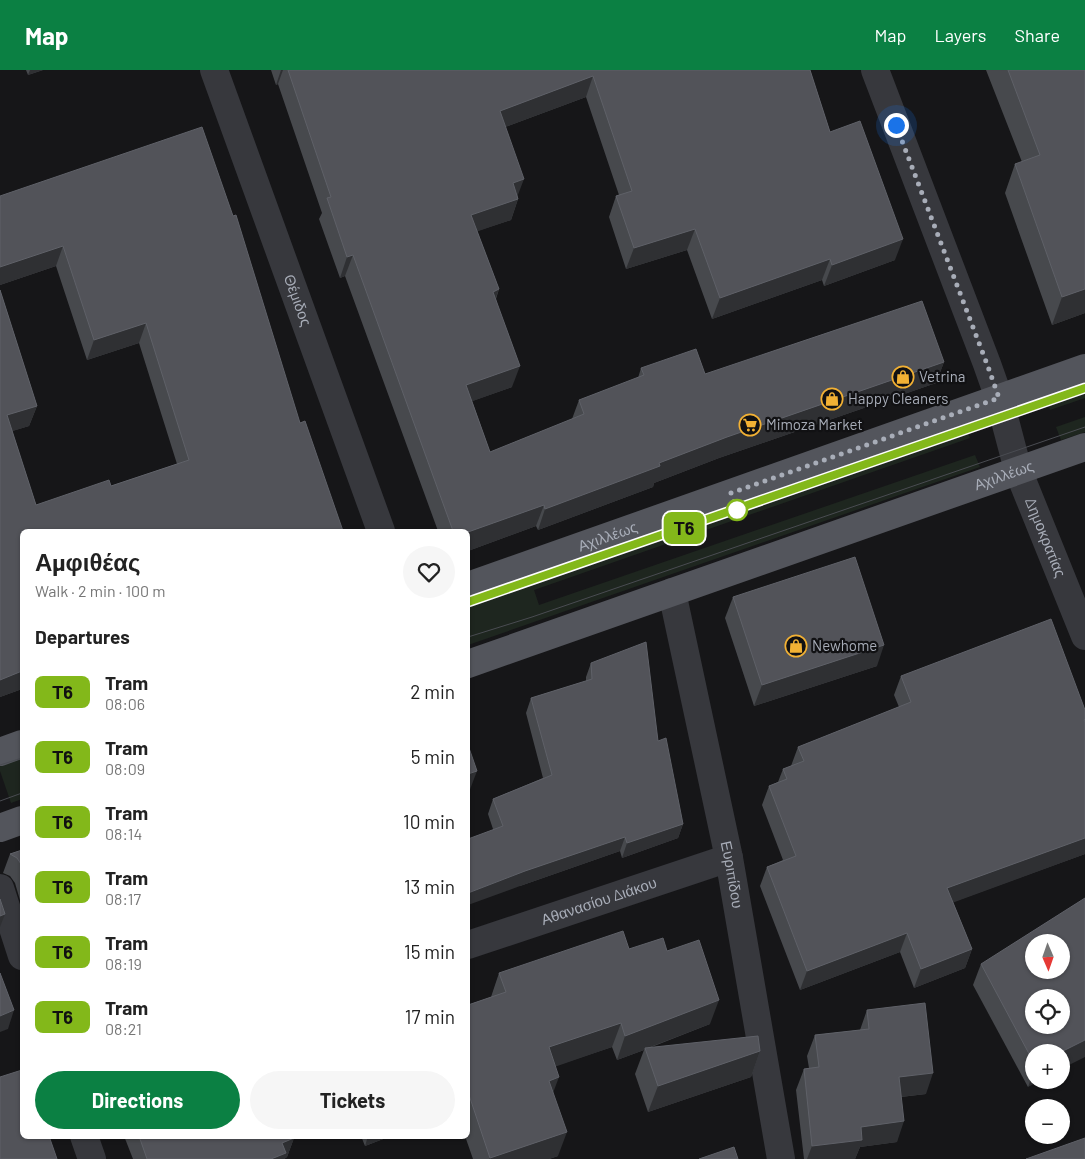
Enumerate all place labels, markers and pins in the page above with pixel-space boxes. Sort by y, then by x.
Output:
shop icon: Vetrina [891,365,915,389]
place label: Vetrina [919,367,966,385]
shop icon: Happy Cleaners [820,387,844,411]
place label: Happy Cleaners [848,389,949,407]
supermarket icon: Mimoza Market [738,413,762,437]
place label: Mimoza Market [766,415,863,433]
unlabelled marker [726,499,748,521]
shop icon: Newhome [784,634,808,658]
place label: Newhome [812,636,877,654]

